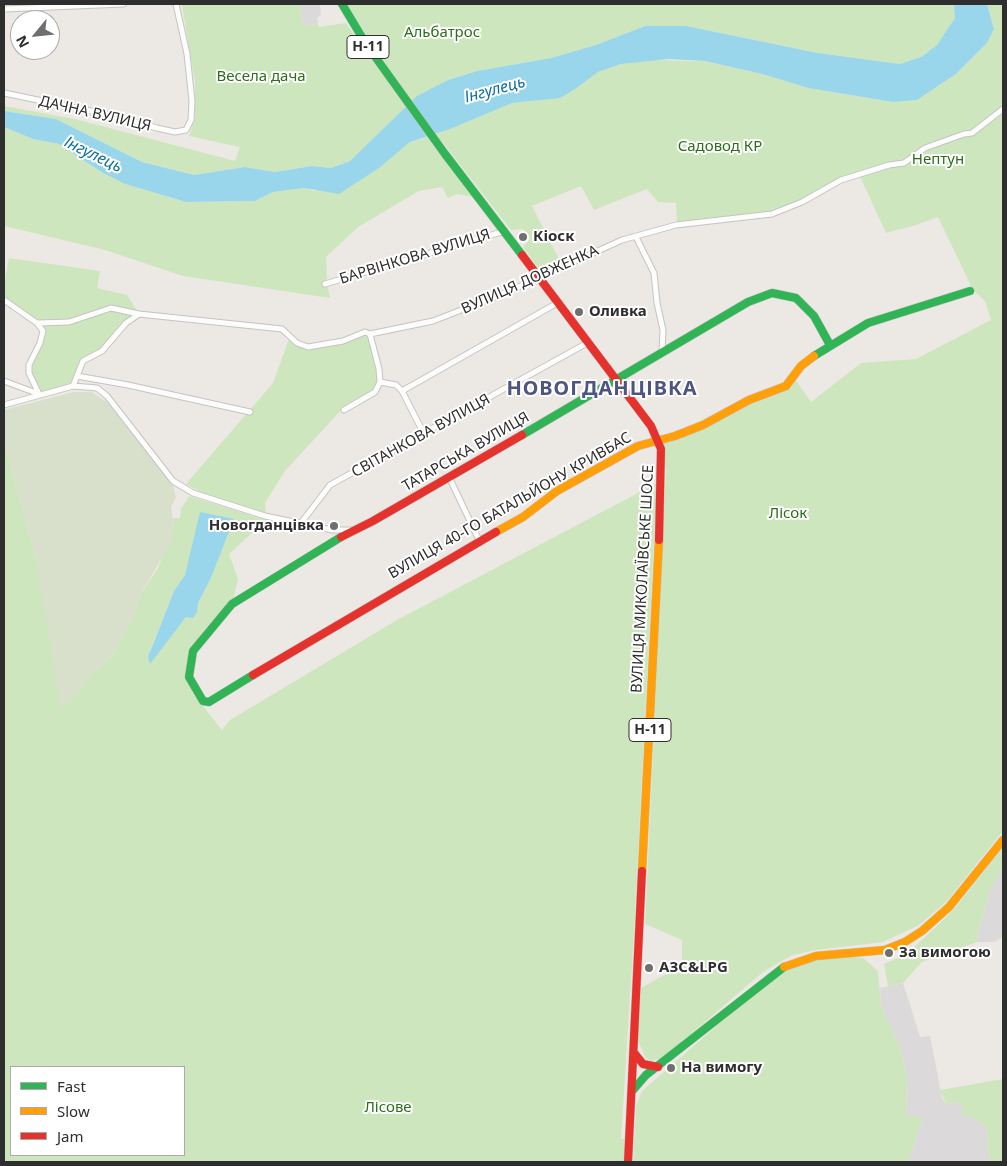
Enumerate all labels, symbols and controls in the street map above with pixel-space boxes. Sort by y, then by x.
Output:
north arrow [10,10,60,60]
park label: Альбатрос [404,24,480,42]
text: N [11,32,33,51]
road number: Н-11 [347,36,389,58]
park label: Весела дача [216,68,306,86]
water label: Інгулець [463,73,527,107]
street label: ДАЧНА ВУЛИЦЯ [37,92,153,136]
water label: Інгулець [61,133,125,177]
park label: Садовод КР [678,138,762,156]
park label: Нептун [912,151,964,169]
street label: БАРВІНКОВА ВУЛИЦЯ [337,225,493,289]
place label: Кіоск [533,228,574,246]
marker: Кіоск [517,231,529,243]
street label: ВУЛИЦЯ ДОВЖЕНКА [459,242,601,318]
place label: Оливка [589,303,647,321]
marker: Оливка [573,306,585,318]
district label: НОВОГДАНЦІВКА [505,377,699,401]
street label: СВІТАНКОВА ВУЛИЦЯ [349,390,493,482]
street label: ТАТАРСЬКА ВУЛИЦЯ [399,408,533,496]
street label: ВУЛИЦЯ 40-ГО БАТАЛЬЙОНУ КРИВБАС [385,429,635,583]
street label: ВУЛИЦЯ МИКОЛАЇВСЬКЕ ШОСЕ [628,464,658,694]
park label: Лісок [769,505,807,523]
place label: Новогданцівка [209,517,324,535]
marker: Новогданцівка [328,520,340,532]
road number: Н-11 [629,718,671,742]
place label: За вимогою [899,944,991,962]
marker: За вимогою [883,947,895,959]
place label: АЗС&LPG [659,959,728,977]
marker: АЗС&LPG [643,962,655,974]
place label: На вимогу [681,1059,762,1077]
marker: На вимогу [665,1062,677,1074]
legend [10,1066,185,1156]
text: Fast [57,1076,86,1096]
park label: Лісове [364,1099,412,1117]
text: Slow [57,1101,90,1121]
text: Jam [57,1126,84,1146]

